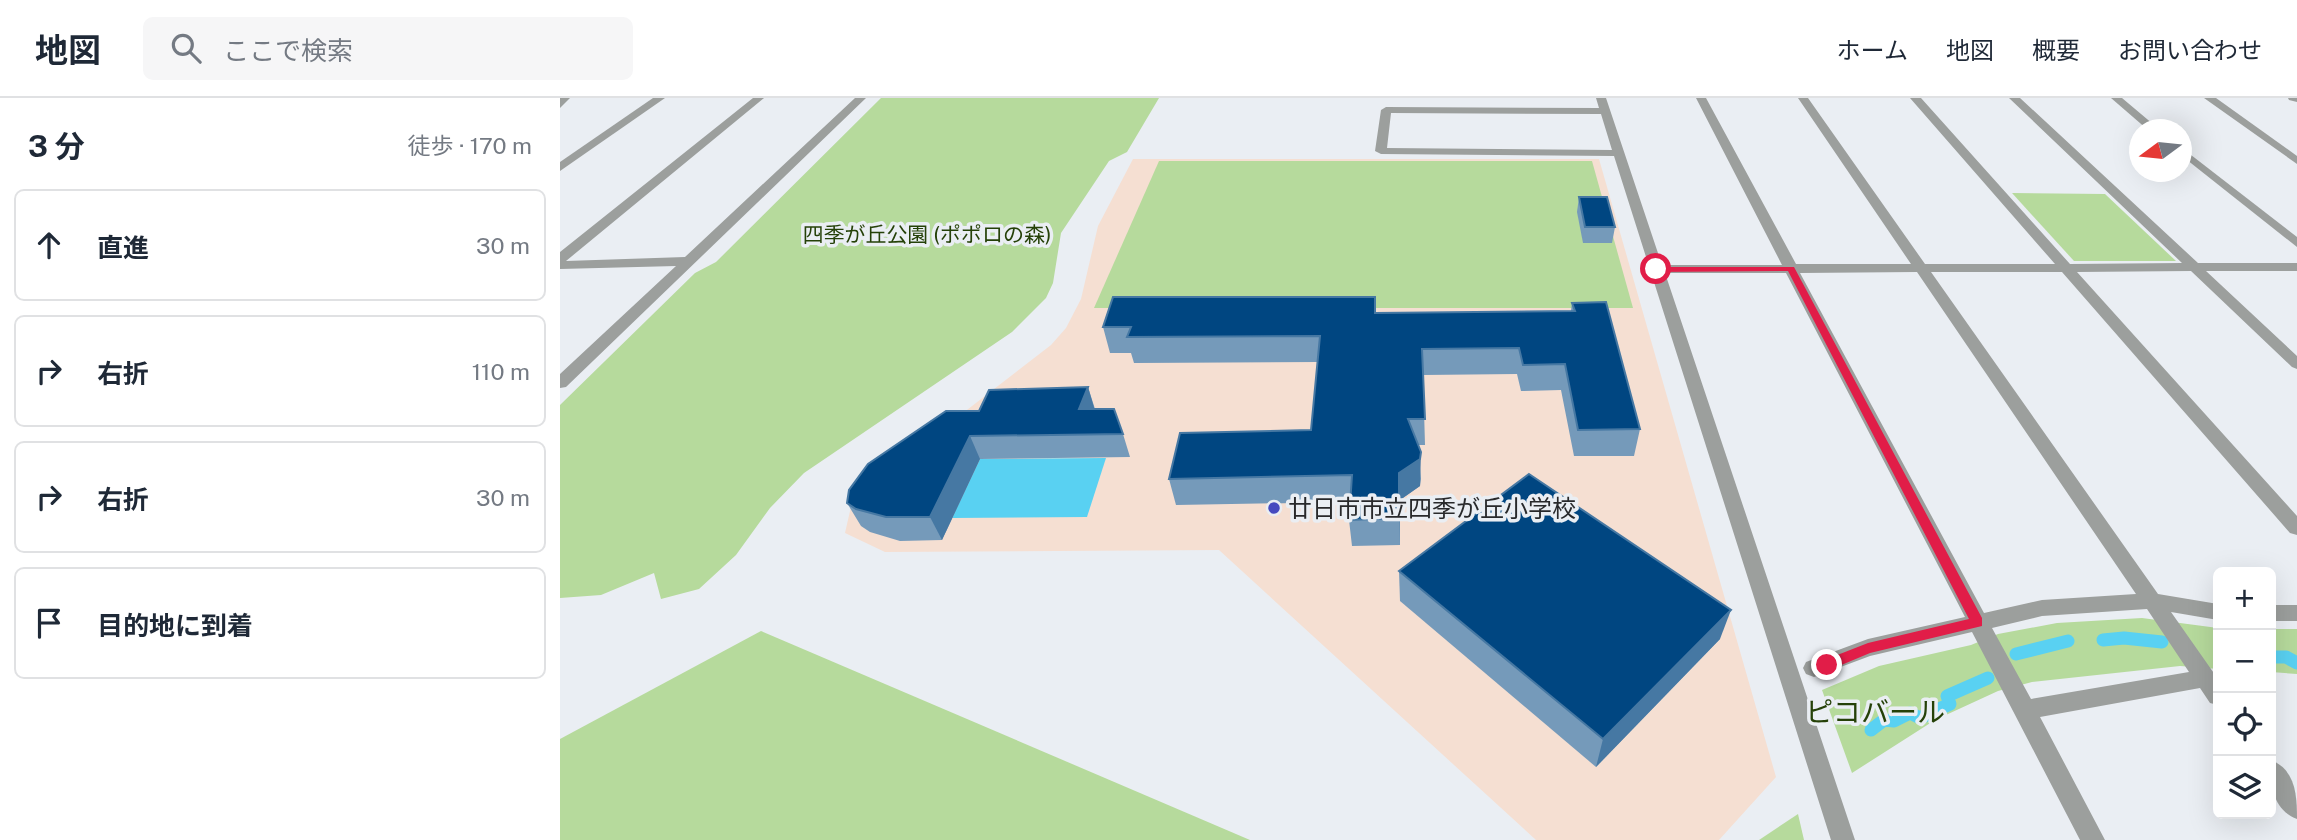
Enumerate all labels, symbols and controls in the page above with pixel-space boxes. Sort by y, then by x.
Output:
search box [143,17,633,80]
icon: search [167,29,205,67]
text: 地図 [35,31,101,69]
text: ここで検索 [223,35,353,66]
text: ホーム [1837,36,1908,64]
text: 地図 [1946,36,1994,64]
text: 概要 [2032,36,2080,64]
text: お問い合わせ [2118,36,2262,64]
north arrow [2129,119,2192,182]
text: 3 分 [28,128,85,164]
text: 徒歩 · 170 m [407,132,532,159]
park label: 四季が丘公園 (ポポロの森) [803,222,1051,247]
icon: ahead [30,226,68,264]
text: 直進 [97,232,149,263]
text: 30 m [476,232,530,259]
route start [1640,253,1671,284]
icon: right [30,352,68,390]
text: 右折 [97,358,149,389]
text: 110 m [472,358,530,385]
icon: right [30,478,68,516]
text: 右折 [97,484,149,515]
text: 30 m [476,484,530,511]
place label: 廿日市市立四季が丘小学校 [1288,494,1576,522]
marker: 廿日市市立四季が丘小学校 [1266,500,1282,516]
map controls [2213,567,2276,819]
button: + [2213,567,2276,630]
icon: arrive [30,604,68,642]
text: 目的地に到着 [97,610,253,641]
button: − [2213,630,2276,693]
route end [1811,649,1842,680]
button: locate [2213,693,2276,756]
park label: ピコバール [1805,695,1945,728]
button: layers [2213,756,2276,819]

